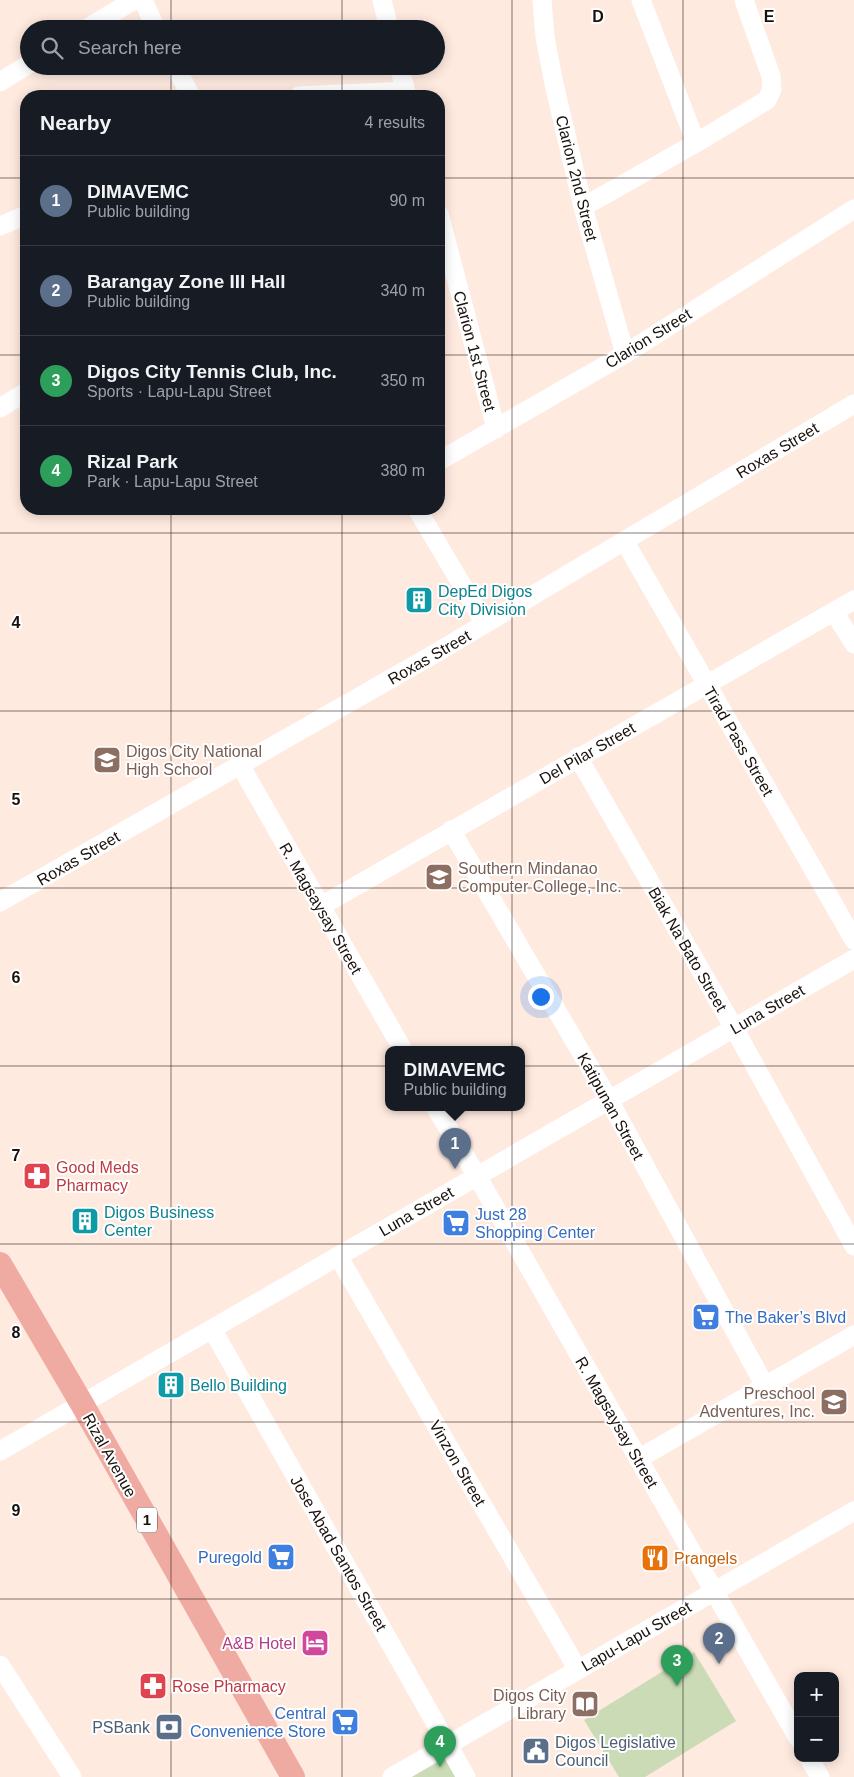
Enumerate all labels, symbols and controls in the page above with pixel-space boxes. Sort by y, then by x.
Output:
text: D [592,8,604,25]
text: E [764,8,775,25]
search box [20,20,445,75]
icon: search [38,34,66,62]
text: Search here [78,37,182,58]
text: Nearby [40,111,111,134]
street label: Clarion 2nd Street [553,113,600,243]
text: 4 results [365,114,425,131]
text: DIMAVEMC [87,181,189,202]
text: 1 [52,192,60,209]
text: 90 m [389,192,425,209]
text: Public building [87,203,190,220]
text: Barangay Zone III Hall [87,271,286,292]
text: 2 [52,282,60,299]
text: 340 m [381,282,425,299]
street label: Clarion 1st Street [450,289,499,414]
text: Public building [87,293,190,310]
street label: Clarion Street [602,305,695,372]
text: Digos City Tennis Club, Inc. [87,361,337,382]
text: 3 [52,372,60,389]
text: 350 m [381,372,425,389]
text: Sports · Lapu-Lapu Street [87,383,271,400]
street label: Roxas Street [733,419,822,482]
text: Rizal Park [87,451,178,472]
text: 4 [52,462,60,479]
text: 380 m [381,462,425,479]
text: Park · Lapu-Lapu Street [87,473,258,490]
place label: DepEd Digos City Division [438,583,532,618]
building icon: DepEd Digos City Division [404,585,434,615]
text: 4 [12,614,21,631]
street label: Roxas Street [385,627,474,688]
street label: Tirad Pass Street [700,684,777,799]
street label: Del Pilar Street [536,719,639,788]
place label: Digos City National High School [126,743,262,778]
school or university icon: Digos City National High School [92,745,122,775]
text: 5 [12,791,21,808]
street label: Roxas Street [34,828,123,889]
street label: R. Magsaysay Street [276,840,365,977]
place label: Southern Mindanao Computer College, Inc. [458,860,622,895]
school or university icon: Southern Mindanao Computer College, Inc. [424,862,454,892]
street label: Biak Na Bato Street [645,884,730,1015]
text: 6 [12,969,21,986]
street label: Luna Street [727,981,808,1037]
your location [528,984,554,1010]
popup [385,1046,525,1111]
street label: Katipunan Street [574,1050,647,1163]
text: DIMAVEMC [403,1059,505,1080]
text: Public building [403,1081,507,1098]
pin: 1 [439,1128,471,1169]
text: 7 [12,1147,21,1164]
place label: Good Meds Pharmacy [56,1159,139,1194]
pharmacy icon: Good Meds Pharmacy [22,1161,52,1191]
street label: Luna Street [376,1183,457,1239]
place label: Digos Business Center [104,1204,214,1239]
building icon: Digos Business Center [70,1206,100,1236]
place label: Just 28 Shopping Center [475,1206,596,1241]
supermarket icon: Just 28 Shopping Center [441,1208,471,1238]
supermarket icon: The Baker’s Blvd [691,1302,721,1332]
place label: The Baker’s Blvd [725,1309,846,1326]
text: 8 [12,1324,21,1341]
street label: R. Magsaysay Street [572,1354,661,1491]
building icon: Bello Building [156,1370,186,1400]
place label: Bello Building [190,1377,287,1394]
place label: Preschool Adventures, Inc. [699,1385,815,1420]
school or university icon: Preschool Adventures, Inc. [819,1387,849,1417]
street label: Rizal Avenue [80,1410,140,1500]
street label: Vinzon Street [426,1418,489,1509]
street label: Jose Abad Santos Street [287,1473,390,1634]
text: 9 [12,1502,21,1519]
road number: 1 [137,1508,157,1532]
supermarket icon: Puregold [266,1542,296,1572]
restaurant icon: Prangels [640,1543,670,1573]
place label: Puregold [198,1549,262,1566]
place label: Prangels [674,1550,737,1567]
street label: Lapu-Lapu Street [578,1598,695,1675]
pin: 2 [703,1623,735,1664]
hotel icon: A&B Hotel [300,1628,330,1658]
place label: A&B Hotel [222,1635,296,1652]
pin: 3 [661,1645,693,1686]
pharmacy icon: Rose Pharmacy [138,1671,168,1701]
map controls [794,1672,839,1762]
button: + [794,1672,839,1717]
place label: Rose Pharmacy [172,1678,286,1695]
place label: Digos City Library [493,1687,566,1722]
library icon: Digos City Library [570,1689,600,1719]
place label: Central Convenience Store [190,1705,326,1740]
supermarket icon: Central Convenience Store [330,1707,360,1737]
bank icon: PSBank [154,1712,184,1742]
button: − [794,1717,839,1762]
place label: PSBank [92,1719,151,1736]
pin: 4 [424,1726,456,1767]
place label: Digos Legislative Council [555,1734,676,1769]
public building icon: Digos Legislative Council [521,1736,551,1766]

